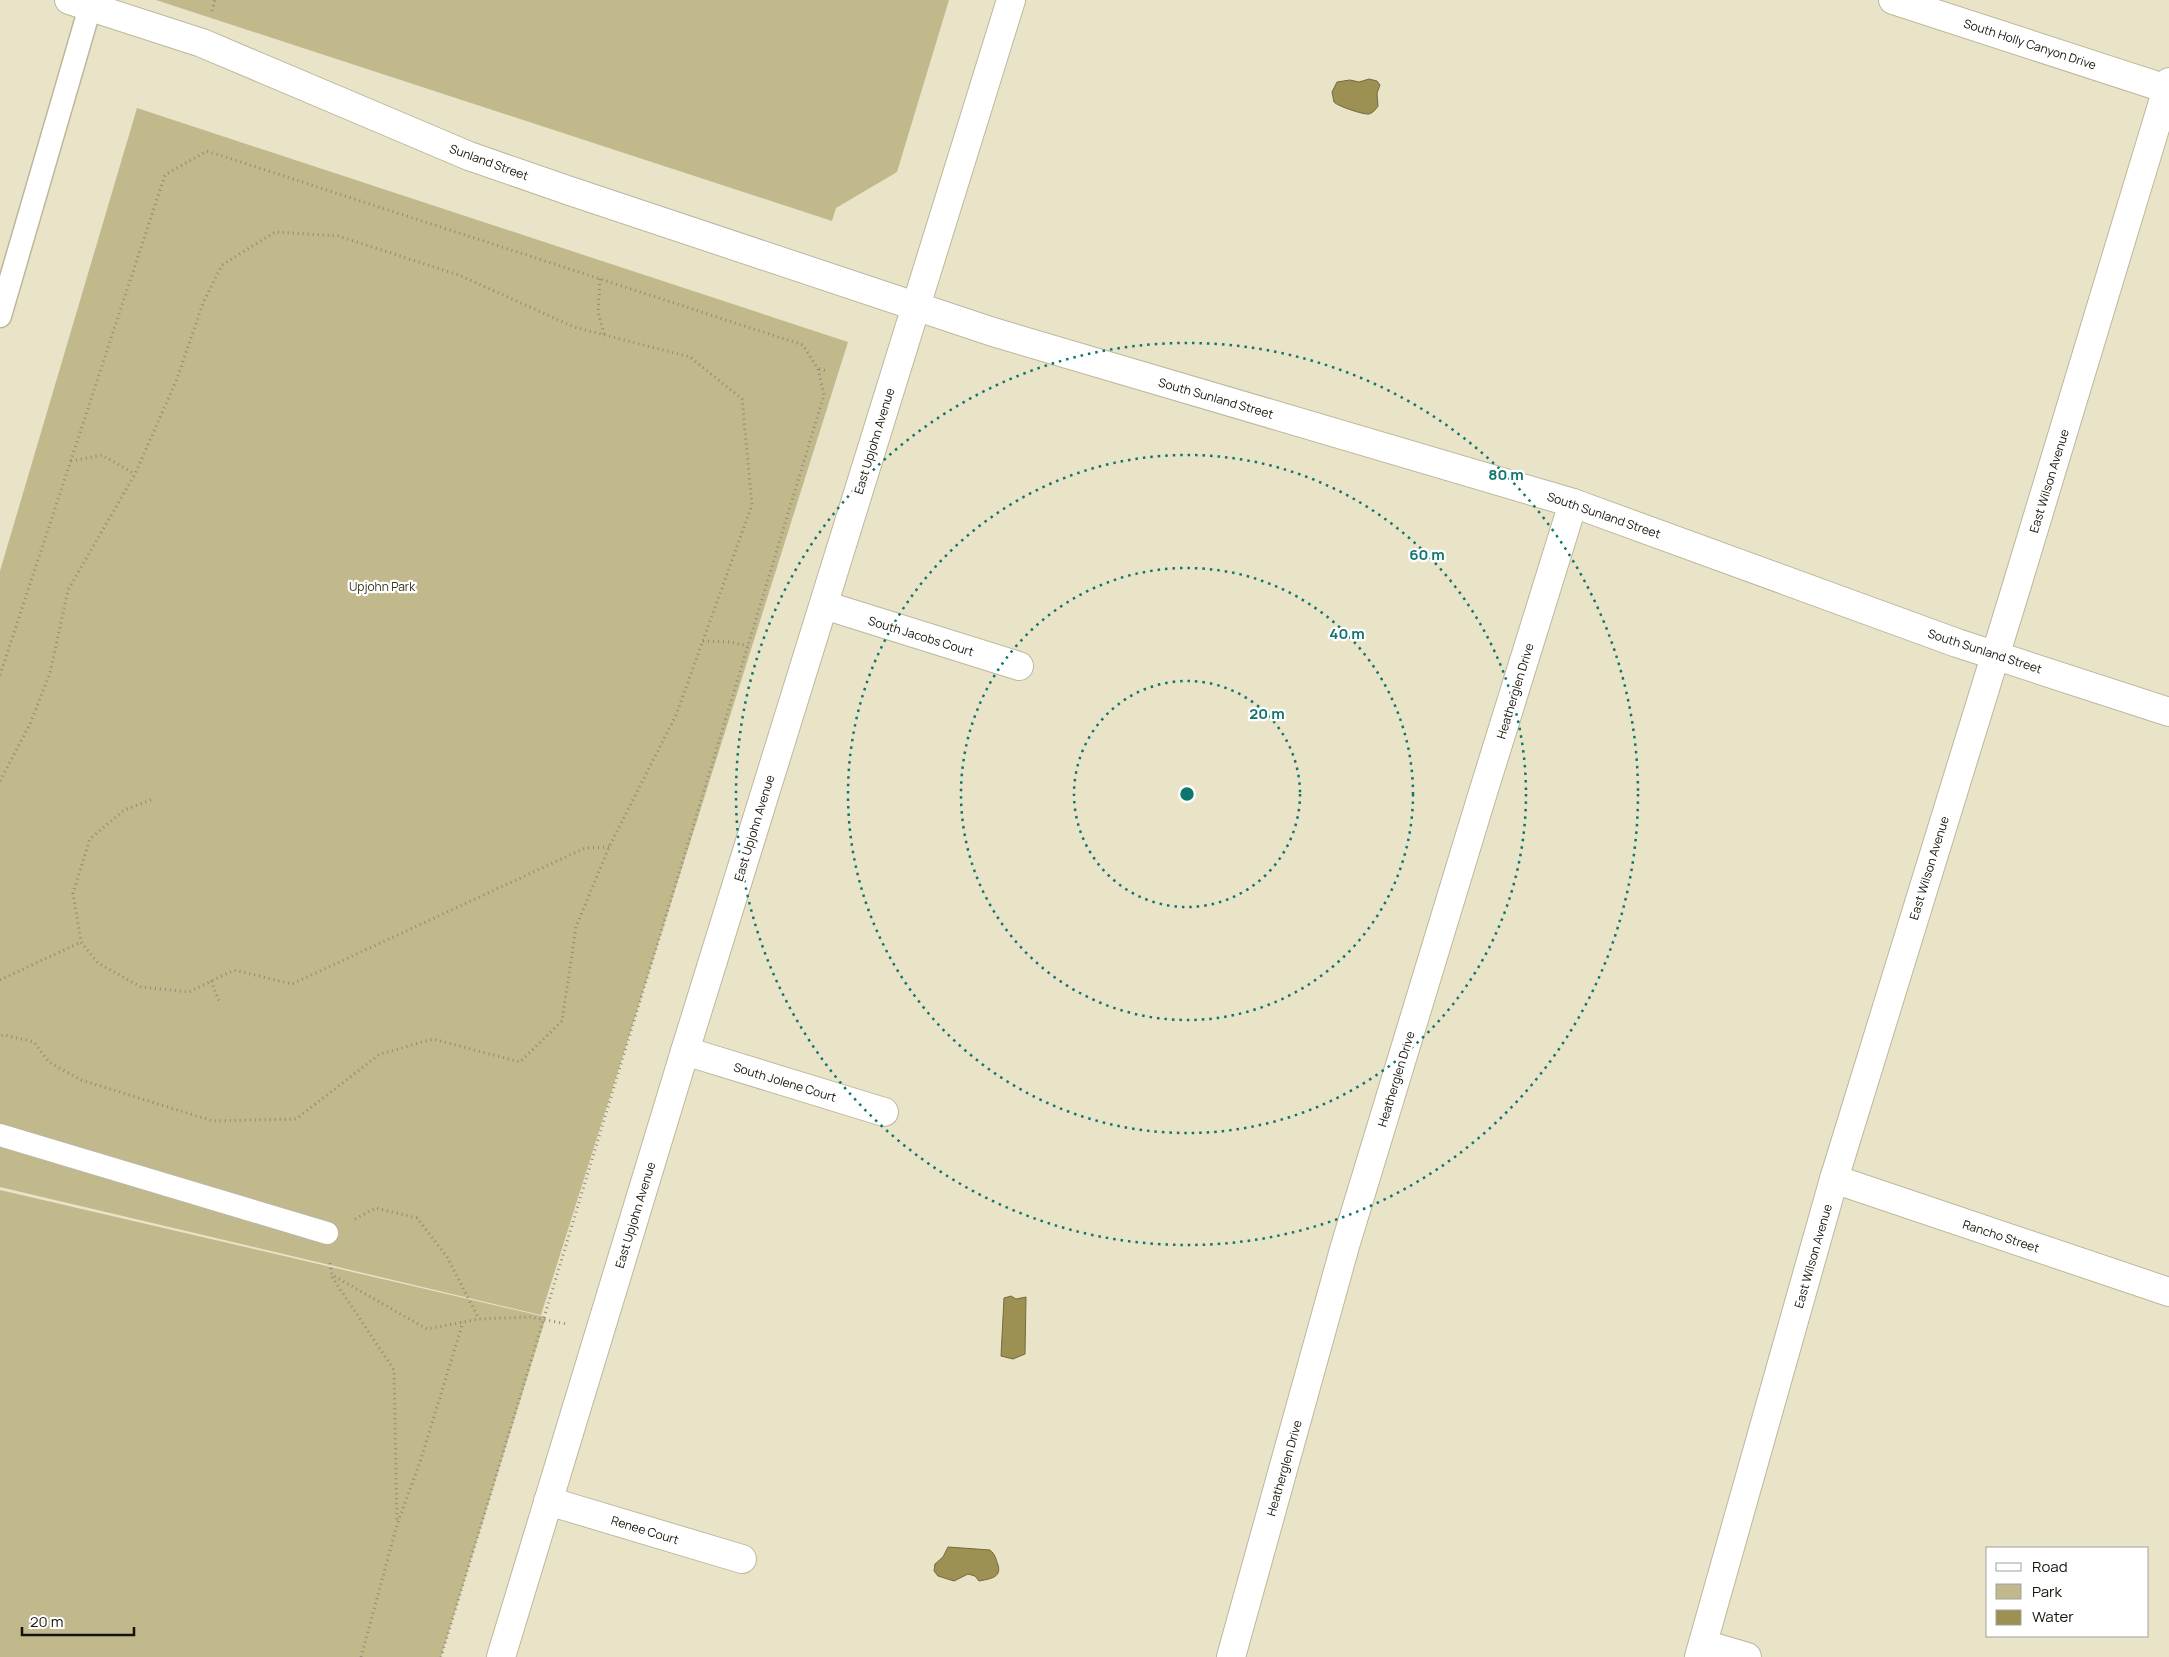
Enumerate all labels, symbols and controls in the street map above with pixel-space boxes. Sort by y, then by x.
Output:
street label: South Holly Canyon Drive [1961,15,2099,73]
street label: Sunland Street [447,140,531,184]
street label: South Sunland Street [1156,373,1276,423]
street label: East Upjohn Avenue [850,386,898,496]
street label: East Wilson Avenue [2025,427,2073,535]
text: 80 m [1488,464,1524,485]
street label: South Sunland Street [1545,488,1663,542]
text: 60 m [1409,544,1445,565]
park label: Upjohn Park [349,578,416,595]
street label: South Jacobs Court [866,612,976,660]
text: 40 m [1329,623,1365,644]
street label: South Sunland Street [1926,625,2044,678]
street label: Heatherglen Drive [1492,641,1538,741]
text: 20 m [1249,703,1285,724]
street label: East Upjohn Avenue [730,773,778,883]
centre of rings [1178,785,1196,803]
street label: East Wilson Avenue [1905,814,1953,922]
street label: Heatherglen Drive [1373,1029,1419,1129]
street label: South Jolene Court [731,1058,839,1106]
street label: East Upjohn Avenue [611,1160,659,1270]
street label: East Wilson Avenue [1790,1202,1836,1310]
street label: Rancho Street [1960,1216,2042,1256]
street label: Heatherglen Drive [1262,1418,1306,1518]
street label: Renee Court [609,1512,681,1548]
legend [1986,1547,2149,1637]
text: Road [2032,1556,2068,1577]
text: Park [2032,1581,2062,1602]
scale bar [22,1604,135,1636]
text: Water [2032,1606,2074,1627]
text: 20 m [30,1611,63,1632]

